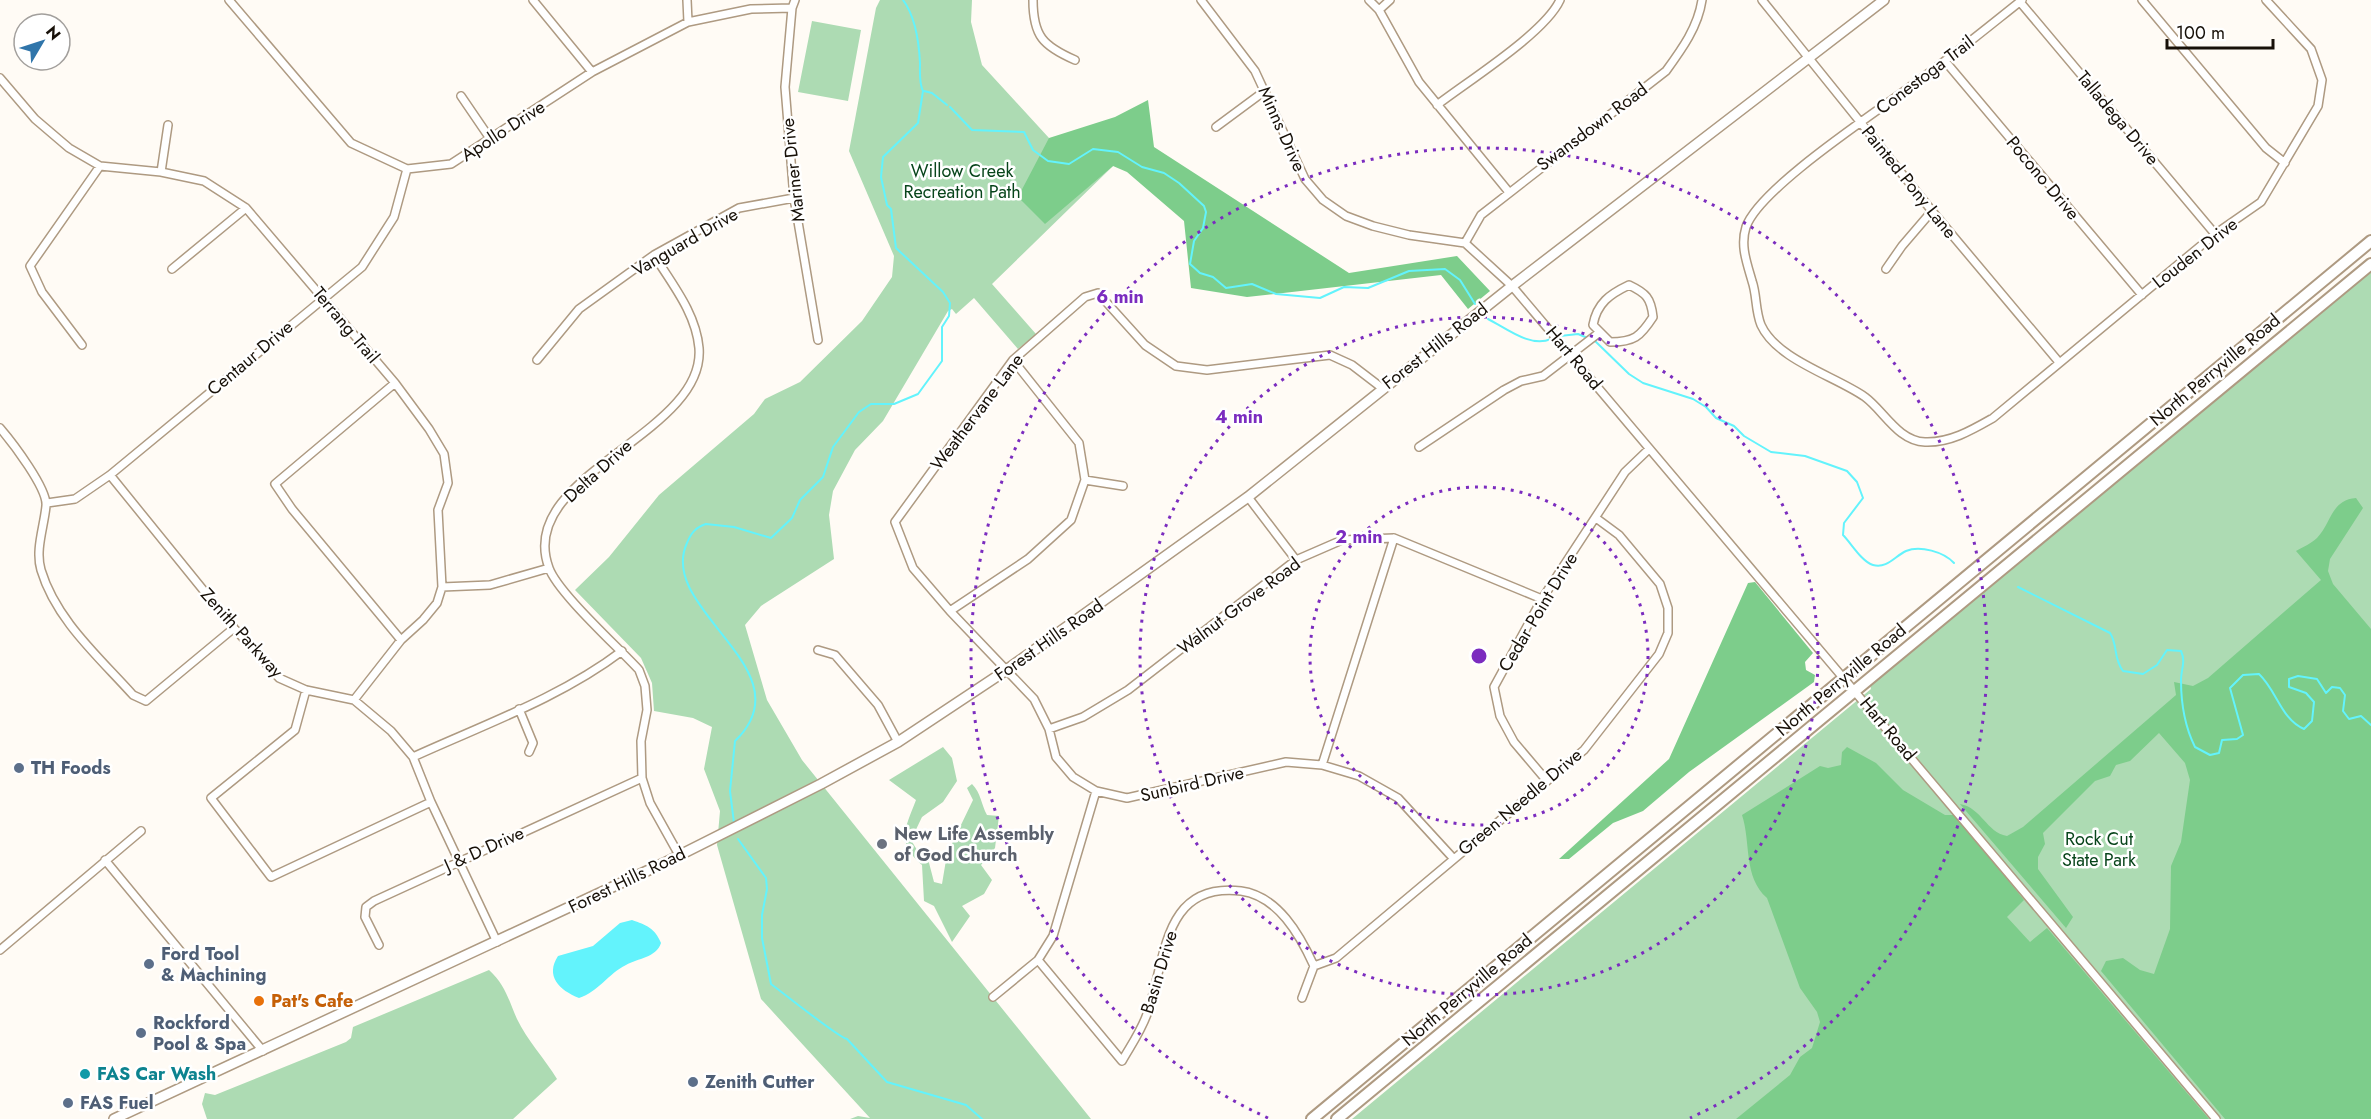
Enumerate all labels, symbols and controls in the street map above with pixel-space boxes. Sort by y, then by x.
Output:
north arrow [12,12,72,72]
scale bar [2167,12,2274,50]
text: 100 m [2176,20,2225,46]
text: N [40,21,66,45]
street label: Conestoga Trail [1870,29,1980,121]
street label: Talladega Drive [2071,65,2165,171]
street label: Swansdown Road [1531,77,1653,177]
street label: Minns Drive [1252,82,1312,176]
street label: Apollo Drive [456,94,550,168]
street label: Mariner Drive [775,117,811,223]
street label: Painted Pony Lane [1855,120,1963,244]
street label: Pocono Drive [2000,130,2086,226]
park label: Willow Creek Recreation Path [903,158,1021,205]
street label: Vanguard Drive [627,201,743,283]
street label: Louden Drive [2147,211,2243,295]
street label: Terrang Trail [306,281,386,369]
text: 6 min [1096,284,1144,310]
street label: Forest Hills Road [1377,296,1493,396]
street label: North Perryville Road [2144,308,2286,432]
street label: Centaur Drive [201,314,299,402]
street label: Hart Road [1540,320,1608,396]
street label: Weathervane Lane [924,348,1030,476]
text: 4 min [1215,404,1263,430]
street label: Delta Drive [558,433,638,509]
text: 2 min [1335,524,1383,550]
street label: Cedar Point Drive [1492,547,1584,677]
street label: Walnut Grove Road [1172,551,1306,661]
street label: Zenith Parkway [195,582,289,684]
street label: Forest Hills Road [989,593,1109,687]
street label: North Perryville Road [1770,618,1912,742]
centre of rings [1469,646,1489,666]
street label: Hart Road [1854,691,1922,767]
street label: Green Needle Drive [1452,742,1588,862]
place label: TH Foods [31,755,111,781]
street label: Sunbird Drive [1138,759,1246,809]
marker: TH Foods [12,761,26,775]
street label: J & D Drive [438,820,528,879]
place label: New Life Assembly of God Church [894,821,1054,868]
park label: Rock Cut State Park [2062,826,2136,873]
marker: New Life Assembly of God Church [875,837,889,851]
street label: Forest Hills Road [564,840,690,920]
street label: Basin Drive [1134,927,1184,1017]
street label: North Perryville Road [1396,928,1538,1052]
place label: Ford Tool & Machining [161,941,266,988]
marker: Ford Tool & Machining [142,957,156,971]
place label: Pat's Cafe [271,988,353,1014]
marker: Pat's Cafe [252,994,266,1008]
place label: Rockford Pool & Spa [153,1010,246,1057]
marker: Rockford Pool & Spa [134,1026,148,1040]
place label: FAS Car Wash [97,1061,216,1087]
marker: FAS Car Wash [78,1067,92,1081]
place label: Zenith Cutter [705,1069,815,1095]
marker: Zenith Cutter [686,1075,700,1089]
place label: FAS Fuel [80,1090,154,1116]
marker: FAS Fuel [61,1096,75,1110]

